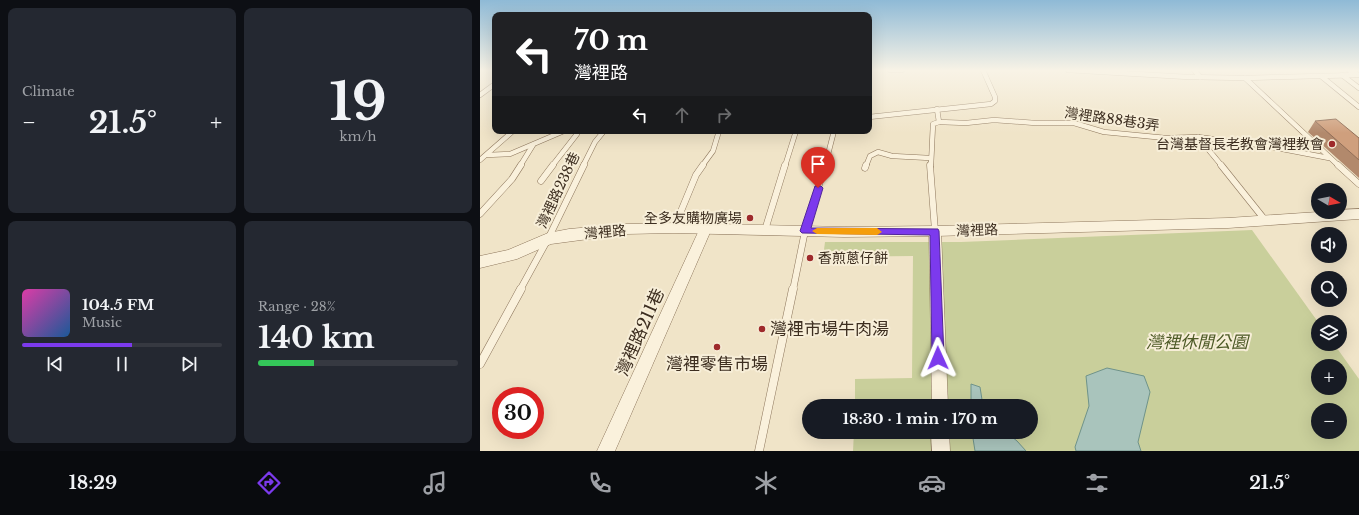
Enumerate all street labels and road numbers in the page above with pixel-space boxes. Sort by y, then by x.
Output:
street label: 灣裡路88巷3弄 [1063,103,1161,135]
street label: 灣裡路238巷 [533,149,583,231]
street label: 灣裡路 [956,220,998,240]
street label: 灣裡路 [583,221,627,243]
street label: 灣裡路211巷 [612,285,669,379]

